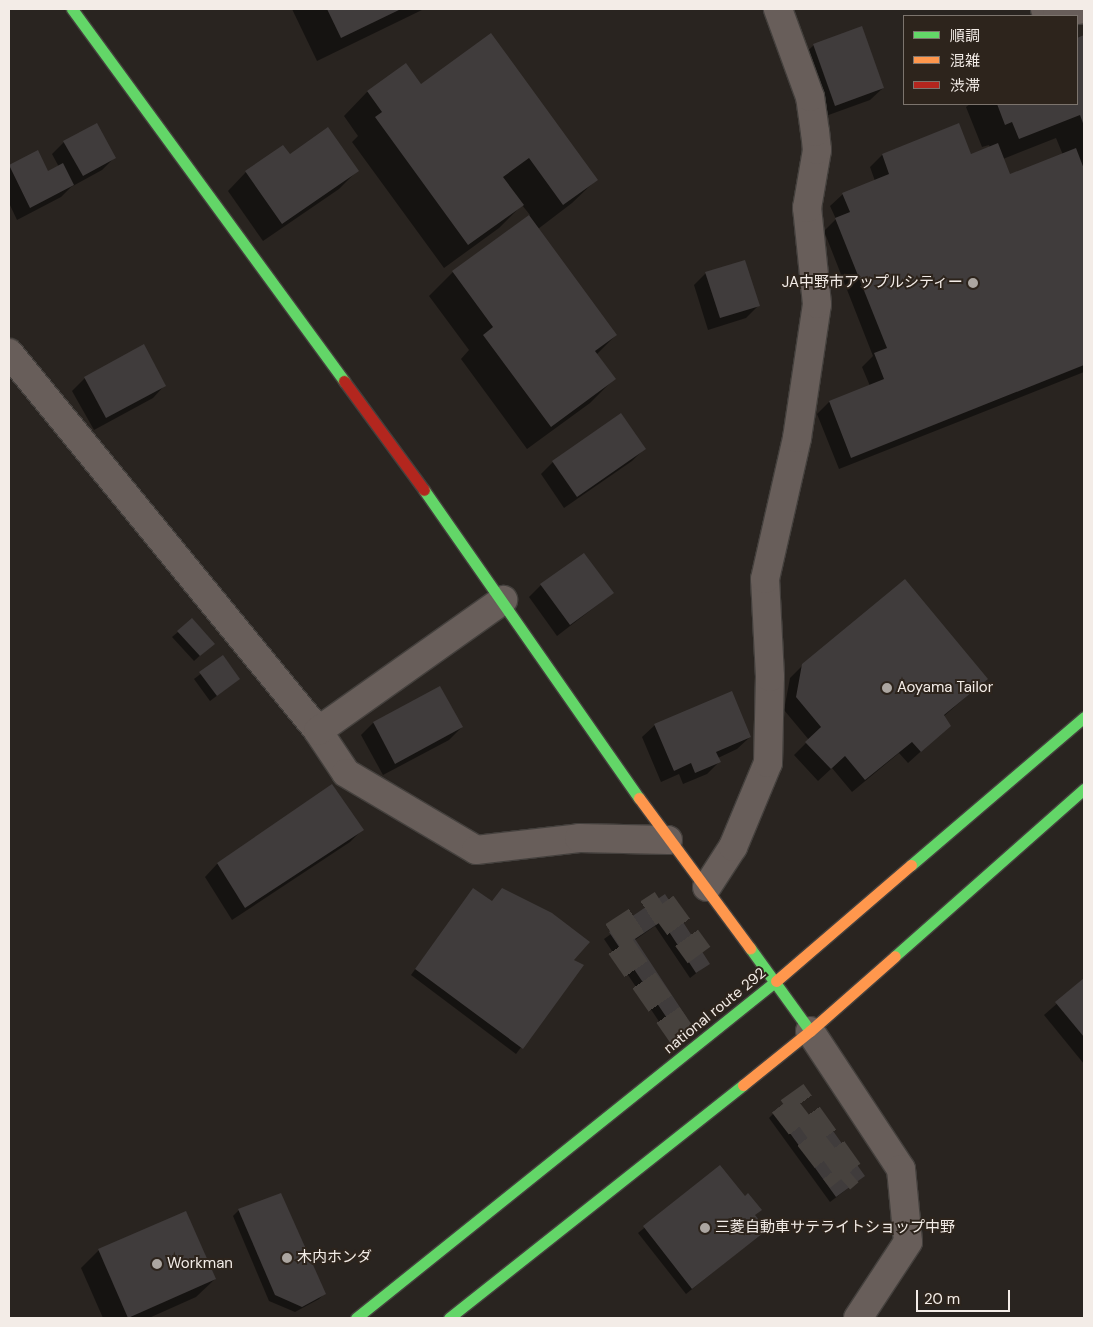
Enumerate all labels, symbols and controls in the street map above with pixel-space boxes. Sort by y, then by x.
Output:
legend [903,15,1078,105]
text: 順調 [950,26,980,46]
text: 混雑 [950,51,980,71]
text: 渋滞 [950,76,980,96]
place label: JA中野市アップルシティー [781,274,963,292]
marker: JA中野市アップルシティー [967,277,979,289]
place label: Aoyama Tailor [897,679,993,697]
marker: Aoyama Tailor [881,682,893,694]
street label: national route 292 [660,964,770,1058]
place label: 三菱自動車サテライトショップ中野 [715,1219,955,1237]
marker: 三菱自動車サテライトショップ中野 [699,1222,711,1234]
place label: 木内ホンダ [297,1249,372,1267]
marker: 木内ホンダ [281,1252,293,1264]
place label: Workman [167,1255,233,1273]
marker: Workman [151,1258,163,1270]
scale bar [918,1280,1012,1312]
text: 20 m [924,1289,960,1309]

